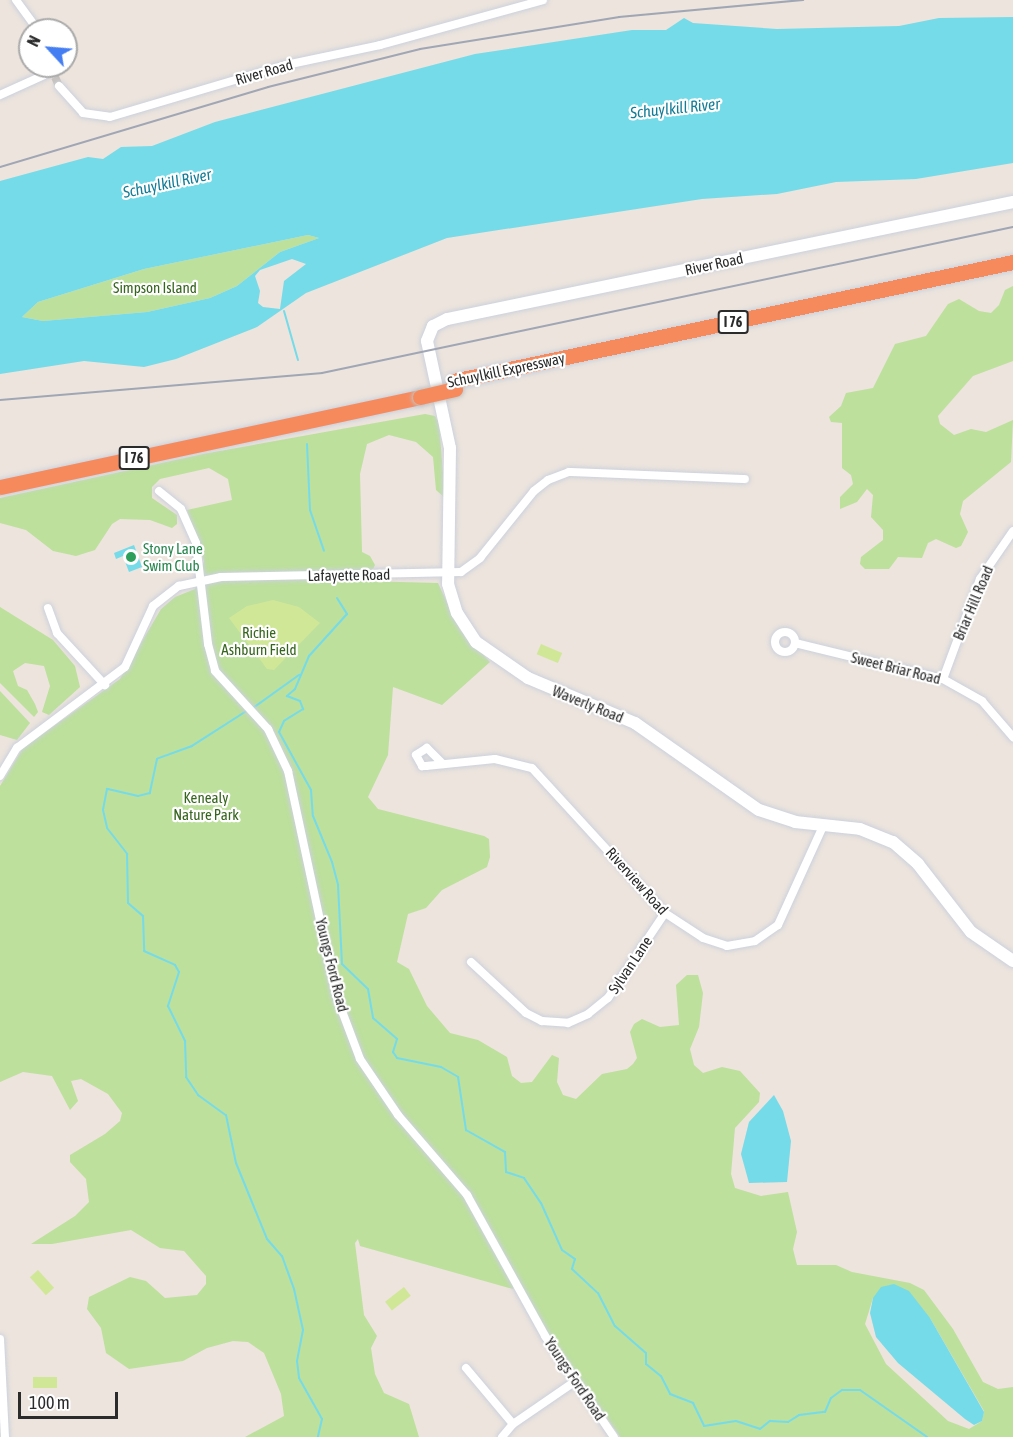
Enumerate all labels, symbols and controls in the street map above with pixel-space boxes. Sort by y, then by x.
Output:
north arrow [18,18,78,78]
text: N [23,33,44,49]
street label: River Road [233,55,295,89]
water label: Schuylkill River [629,94,721,122]
water label: Schuylkill River [121,164,213,202]
street label: River Road [683,249,745,279]
park label: Simpson Island [113,279,197,297]
road number: I 76 [716,311,750,333]
street label: Schuylkill Expressway [446,349,566,391]
road number: I 76 [118,447,150,469]
place label: Stony Lane Swim Club [143,539,203,574]
marker: Stony Lane Swim Club [124,550,138,564]
street label: Briar Hill Road [949,563,997,643]
street label: Lafayette Road [307,565,391,585]
park label: Richie Ashburn Field [221,623,297,658]
street label: Sweet Briar Road [849,648,943,688]
street label: Waverly Road [550,682,626,726]
park label: Kenealy Nature Park [173,788,239,823]
street label: Riverview Road [602,844,672,918]
street label: Youngs Ford Road [312,916,352,1014]
street label: Sylvan Lane [604,933,656,997]
street label: Youngs Ford Road [541,1334,609,1424]
scale bar [21,1380,122,1418]
text: 100 m [29,1392,70,1413]

